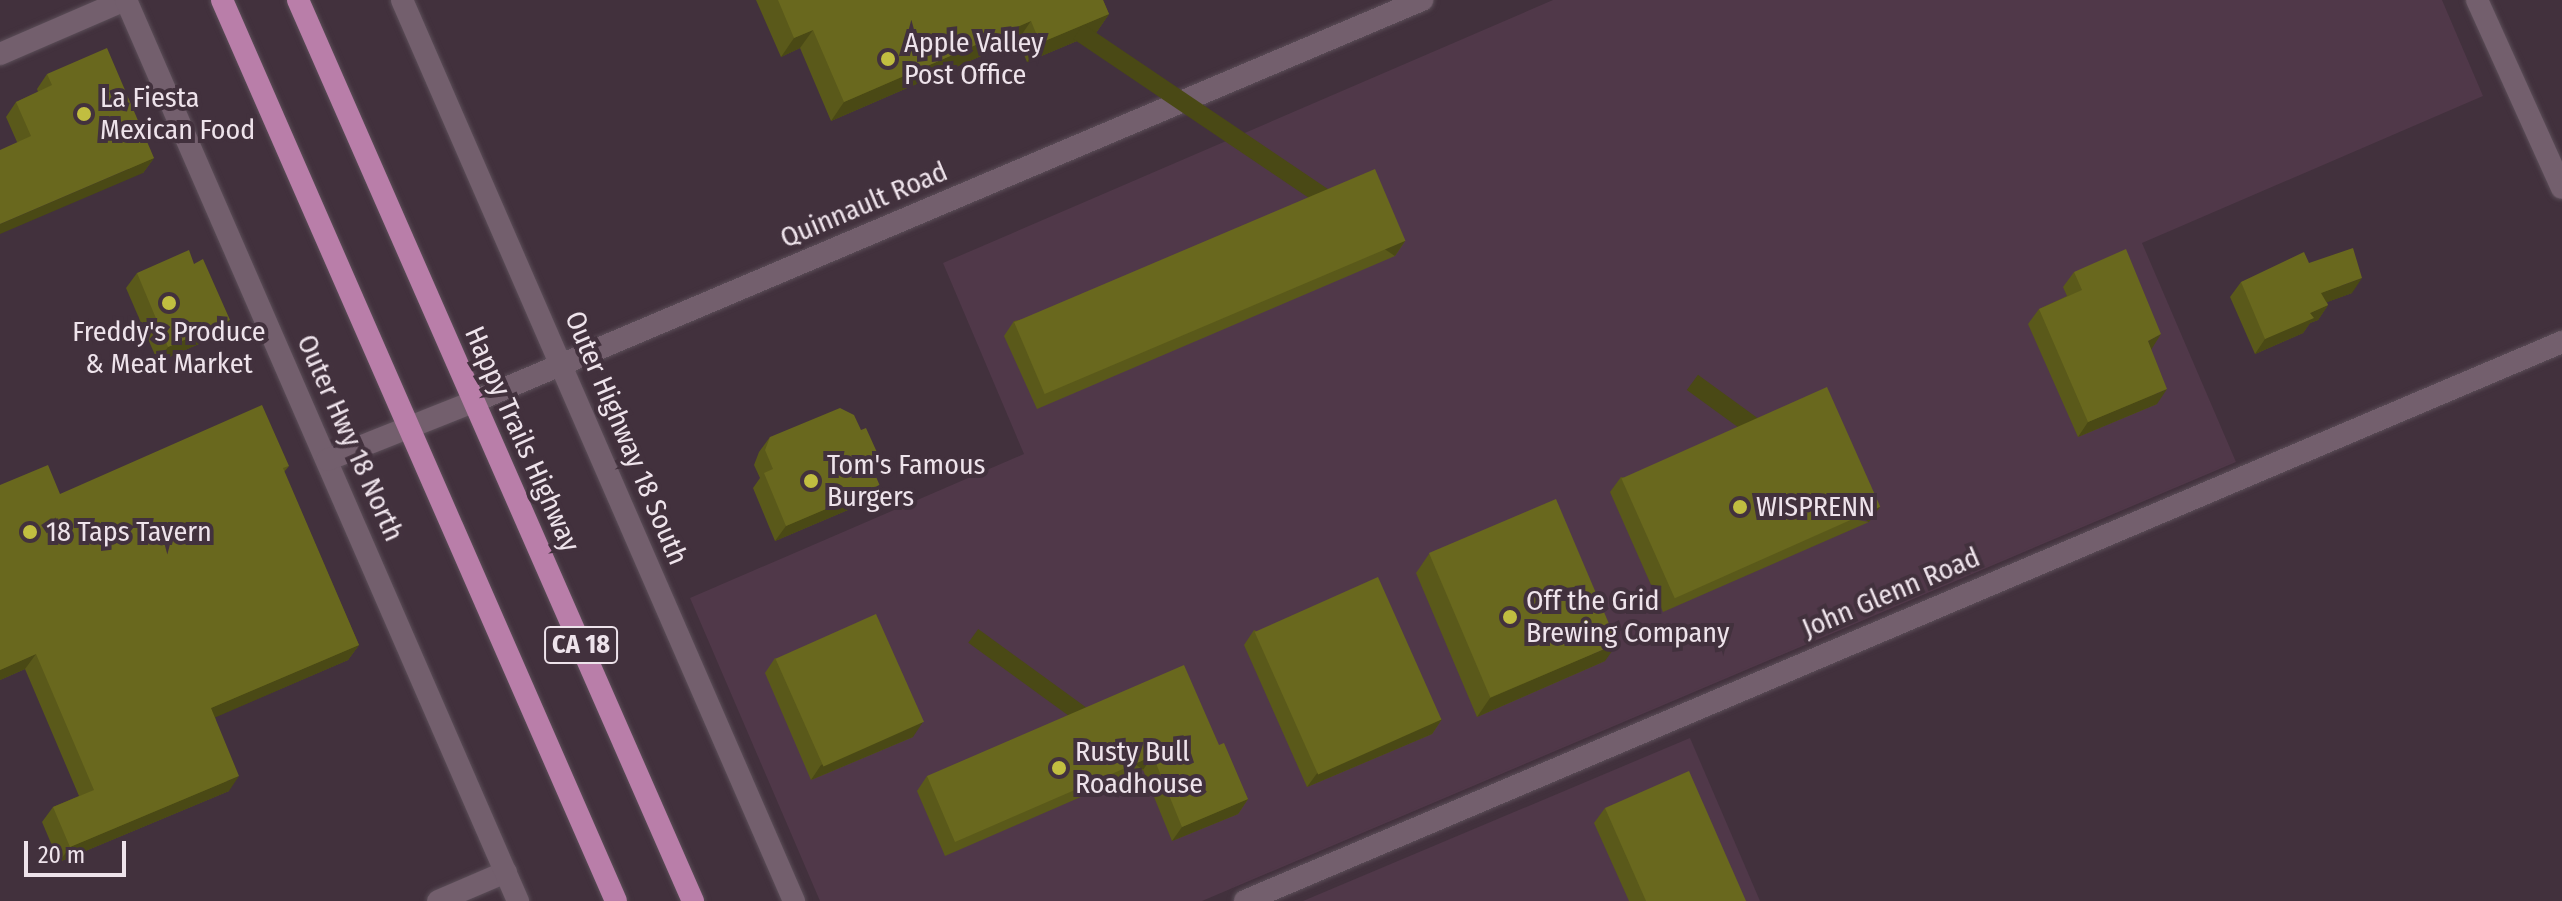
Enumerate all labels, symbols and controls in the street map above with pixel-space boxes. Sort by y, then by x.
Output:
place label: Apple Valley Post Office [904,26,1044,92]
marker: Apple Valley Post Office [879,50,897,68]
place label: La Fiesta Mexican Food [100,81,255,147]
marker: La Fiesta Mexican Food [75,105,93,123]
street label: Quinnault Road [775,155,953,255]
marker: Freddy's Produce & Meat Market [160,294,178,312]
street label: Outer Highway 18 South [557,306,695,570]
place label: Freddy's Produce & Meat Market [72,315,266,381]
street label: Happy Trails Highway [457,321,587,557]
street label: Outer Hwy 18 North [289,330,411,546]
place label: Tom's Famous Burgers [827,448,985,514]
marker: Tom's Famous Burgers [802,472,820,490]
place label: WISPRENN [1756,490,1875,524]
marker: WISPRENN [1731,498,1749,516]
place label: 18 Taps Tavern [46,515,212,549]
marker: 18 Taps Tavern [21,523,39,541]
street label: John Glenn Road [1797,540,1985,646]
place label: Off the Grid Brewing Company [1526,584,1729,650]
marker: Off the Grid Brewing Company [1501,608,1519,626]
road number: CA 18 [543,623,619,667]
place label: Rusty Bull Roadhouse [1075,735,1203,801]
marker: Rusty Bull Roadhouse [1050,759,1068,777]
scale bar [28,825,130,875]
text: 20 m [38,841,85,869]

